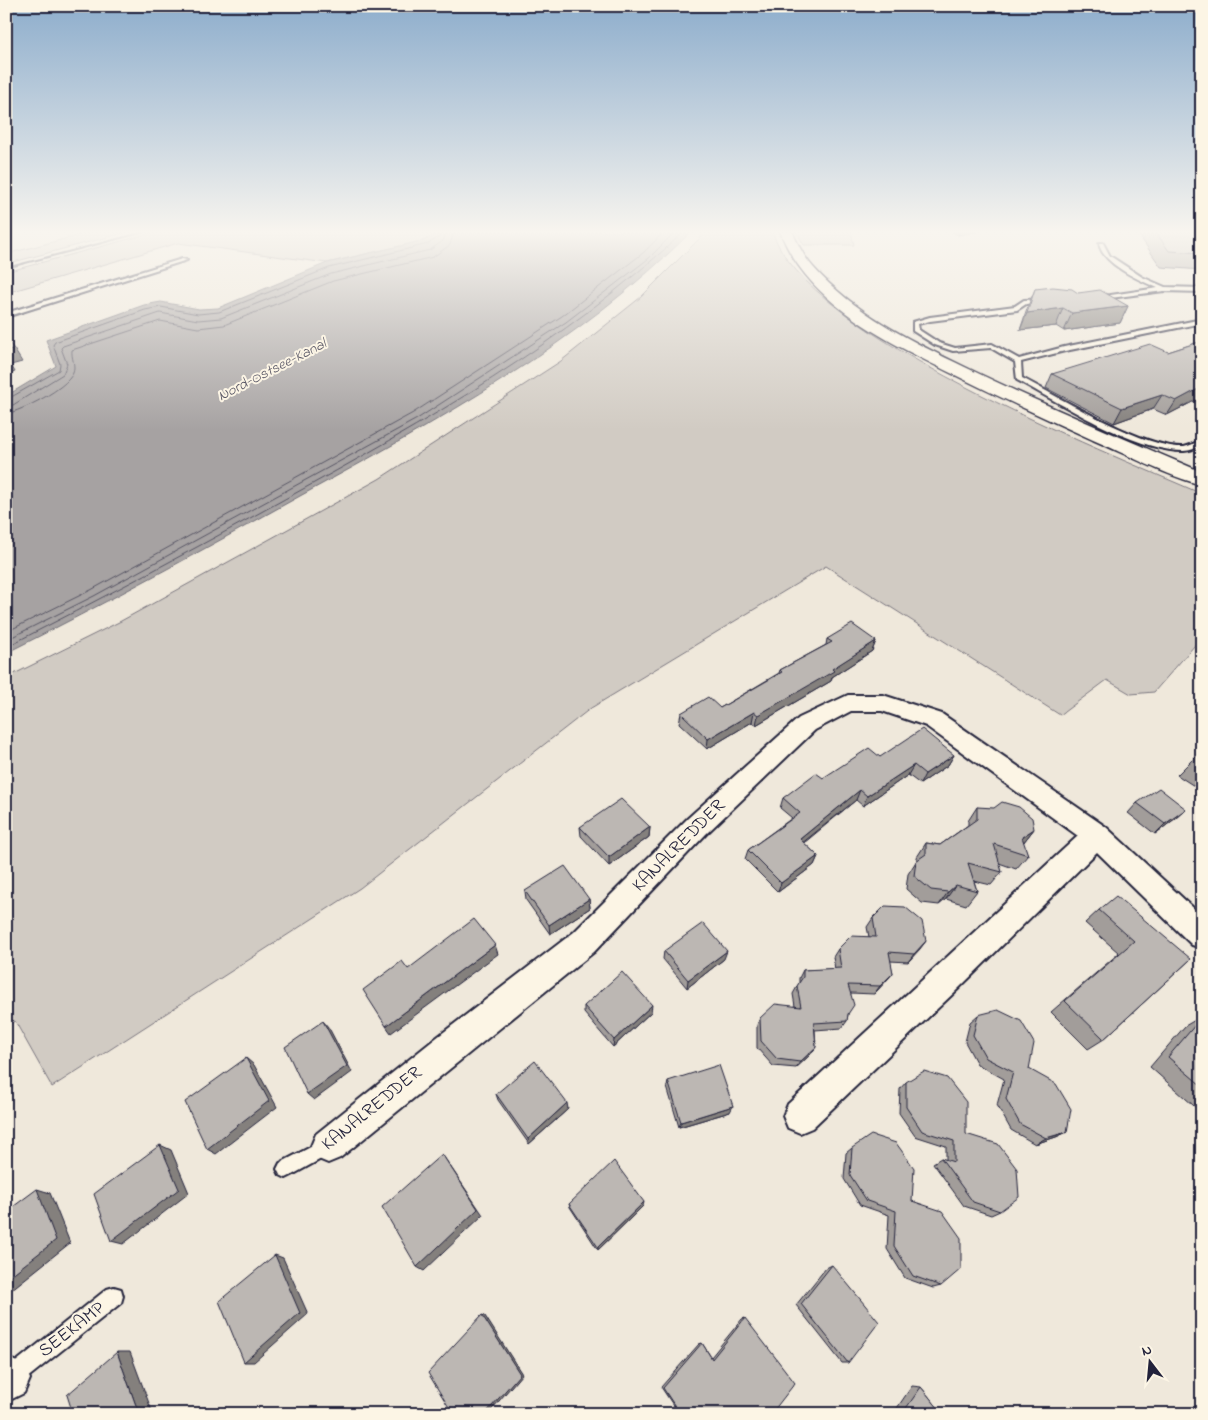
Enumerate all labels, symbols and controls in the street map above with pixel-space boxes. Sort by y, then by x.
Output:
water label: Nord-Ostsee-Kanal [214,332,332,407]
street label: KANALREDDER [626,793,732,899]
street label: KANALREDDER [316,1060,428,1158]
street label: SEEKAMP [33,1295,111,1365]
north arrow [1126,1338,1176,1388]
text: N [1139,1340,1154,1362]

